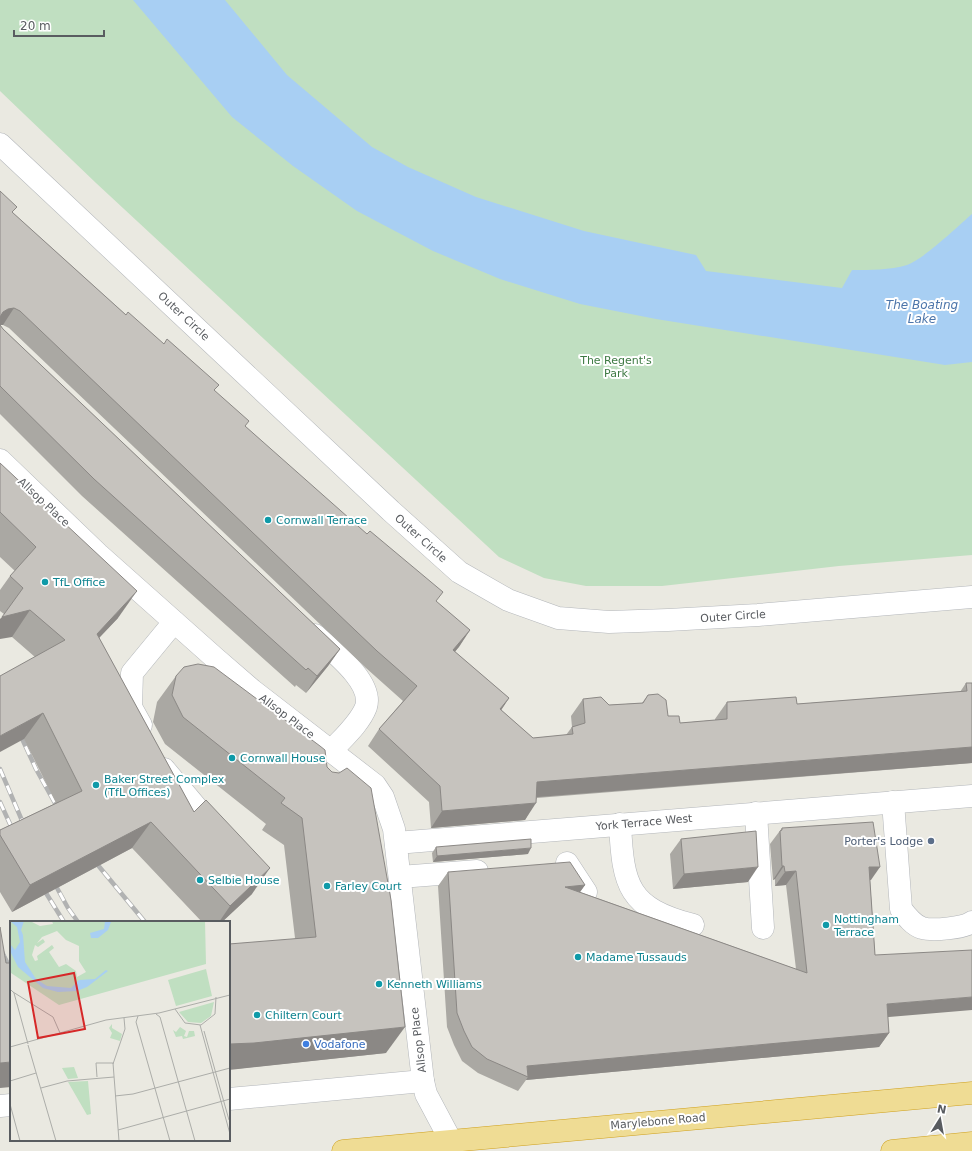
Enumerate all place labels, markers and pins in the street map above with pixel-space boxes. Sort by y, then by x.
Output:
place label: Cornwall Terrace [276,514,367,527]
marker: Cornwall Terrace [263,515,273,525]
place label: TfL Office [52,576,106,589]
marker: TfL Office [40,577,50,587]
place label: Cornwall House [240,752,326,765]
marker: Cornwall House [227,753,237,763]
place label: Baker Street Complex (TfL Offices) [104,773,225,799]
marker: Baker Street Complex (TfL Offices) [91,780,101,790]
place label: Porter's Lodge [844,835,923,848]
marker: Porter's Lodge [926,836,936,846]
place label: Selbie House [208,874,280,887]
marker: Selbie House [195,875,205,885]
place label: Farley Court [335,880,402,893]
marker: Farley Court [322,881,332,891]
place label: Nottingham Terrace [833,913,899,939]
marker: Nottingham Terrace [821,920,831,930]
place label: Madame Tussauds [586,951,687,964]
marker: Madame Tussauds [573,952,583,962]
place label: Kenneth Williams [387,978,482,991]
marker: Kenneth Williams [374,979,384,989]
place label: Chiltern Court [265,1009,343,1022]
marker: Chiltern Court [252,1010,262,1020]
place label: Vodafone [314,1038,366,1051]
marker: Vodafone [301,1039,311,1049]

